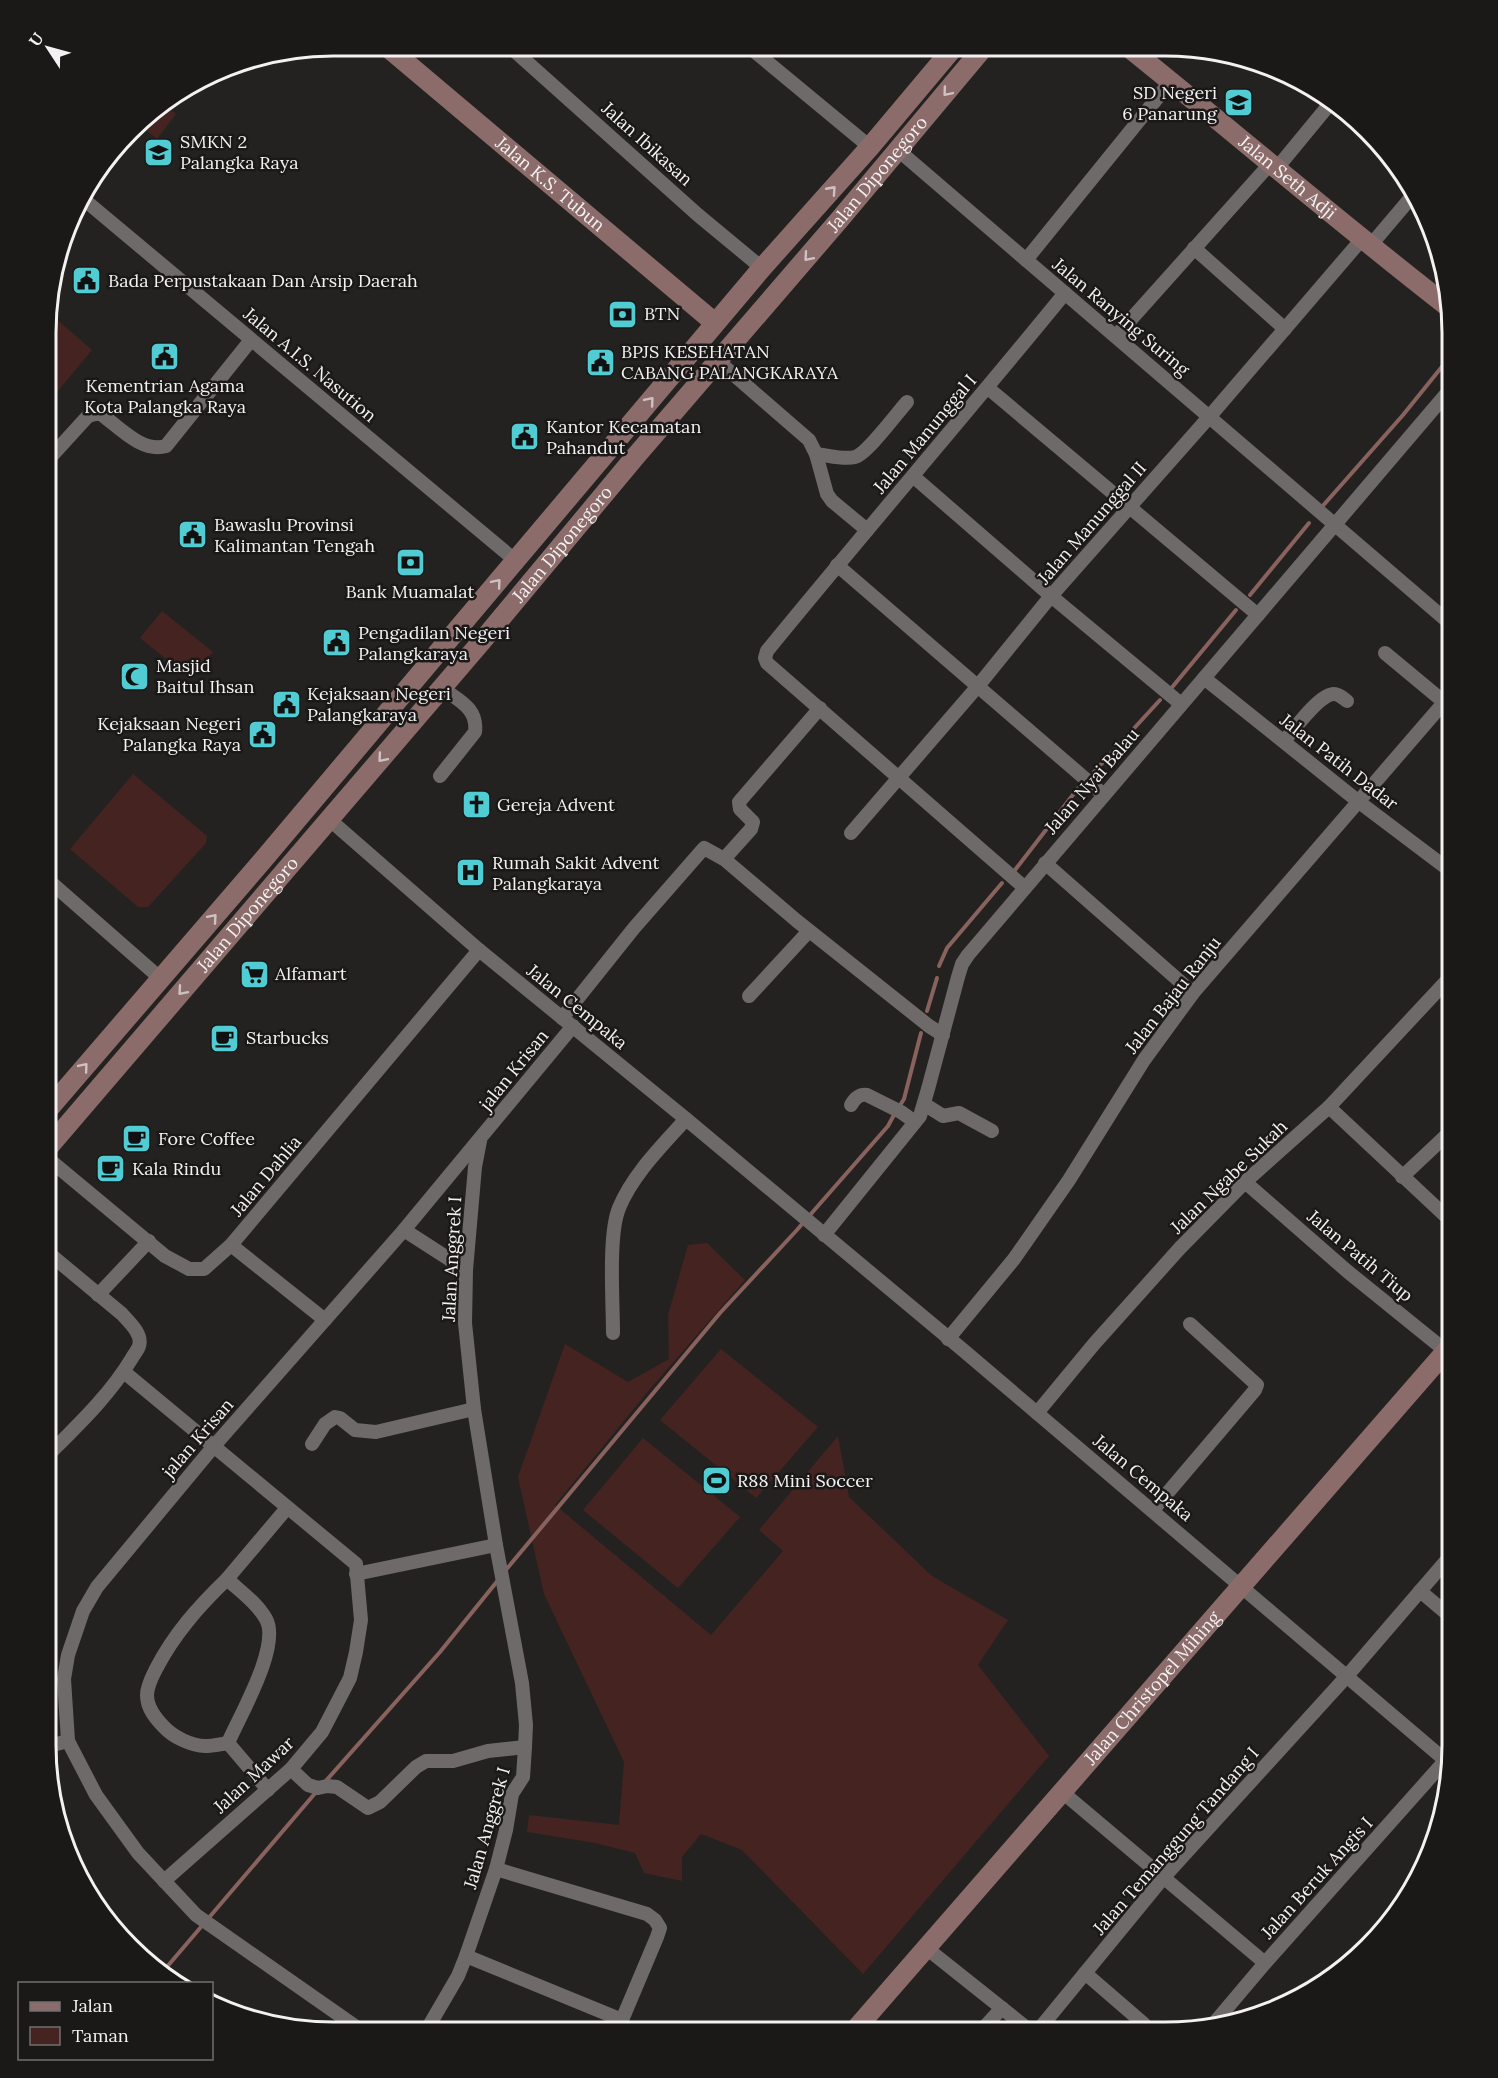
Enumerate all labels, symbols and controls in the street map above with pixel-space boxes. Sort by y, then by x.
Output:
north arrow [18,18,78,78]
text: U [24,28,48,50]
place label: SD Negeri 6 Panarung [1122,81,1218,125]
one-way arrow [943,85,954,96]
school or university icon: SD Negeri 6 Panarung [1222,87,1254,119]
street label: Jalan Ibikasan [596,96,698,191]
street label: Jalan Diponegoro [821,111,932,238]
place label: SMKN 2 Palangka Raya [180,130,298,174]
street label: Jalan Seth Adji [1233,130,1341,224]
street label: Jalan K.S. Tubun [490,131,610,236]
school or university icon: SMKN 2 Palangka Raya [143,136,175,168]
one-way arrow [825,186,836,197]
one-way arrow [804,250,815,261]
street label: Jalan Ranying Suring [1047,252,1195,381]
public building icon: Bada Perpustakaan Dan Arsip Daerah [71,265,103,297]
place label: Bada Perpustakaan Dan Arsip Daerah [108,269,418,292]
bank icon: BTN [607,298,639,330]
street label: Jalan A.I.S. Nasution [238,302,382,427]
place label: BTN [644,302,680,325]
place label: BPJS KESEHATAN CABANG PALANGKARAYA [621,340,839,384]
public building icon: Kementrian Agama Kota Palangka Raya [149,341,181,373]
public building icon: BPJS KESEHATAN CABANG PALANGKARAYA [584,346,616,378]
street label: Jalan Manunggal I [867,369,981,499]
place label: Kementrian Agama Kota Palangka Raya [84,374,246,418]
one-way arrow [642,397,653,408]
place label: Kantor Kecamatan Pahandut [546,415,701,459]
public building icon: Kantor Kecamatan Pahandut [509,421,541,453]
street label: Jalan Manunggal II [1031,457,1151,589]
street label: Jalan Diponegoro [506,481,617,608]
place label: Bawaslu Provinsi Kalimantan Tengah [214,513,375,557]
public building icon: Bawaslu Provinsi Kalimantan Tengah [177,519,209,551]
bank icon: Bank Muamalat [394,547,426,579]
one-way arrow [490,579,501,590]
place label: Bank Muamalat [346,580,474,603]
place label: Pengadilan Negeri Palangkaraya [358,621,510,665]
public building icon: Pengadilan Negeri Palangkaraya [321,627,353,659]
place label: Masjid Baitul Ihsan [156,654,255,698]
mosque icon: Masjid Baitul Ihsan [119,660,151,692]
place label: Kejaksaan Negeri Palangkaraya [307,682,451,726]
public building icon: Kejaksaan Negeri Palangkaraya [270,688,302,720]
street label: Jalan Patih Dadar [1275,708,1403,815]
place label: Kejaksaan Negeri Palangka Raya [97,712,241,756]
public building icon: Kejaksaan Negeri Palangka Raya [246,718,278,750]
street label: Jalan Nyai Balau [1039,723,1144,839]
one-way arrow [379,751,390,762]
church icon: Gereja Advent [460,789,492,821]
place label: Gereja Advent [497,793,615,816]
place label: Rumah Sakit Advent Palangkaraya [492,851,660,895]
street label: Jalan Diponegoro [191,852,303,977]
hospital icon: Rumah Sakit Advent Palangkaraya [455,857,487,889]
one-way arrow [206,914,217,925]
street label: Jalan Bajau Ranju [1119,931,1226,1059]
supermarket icon: Alfamart [238,958,270,990]
street label: Jalan Cempaka [522,958,632,1054]
place label: Alfamart [274,962,347,985]
one-way arrow [178,984,189,995]
cafe icon: Starbucks [209,1022,241,1054]
street label: jalan Krisan [473,1024,553,1116]
place label: Starbucks [246,1026,329,1049]
one-way arrow [77,1063,88,1074]
street label: Jalan Ngabe Sukah [1165,1115,1292,1239]
cafe icon: Fore Coffee [121,1123,153,1155]
place label: Fore Coffee [158,1127,255,1150]
street label: Jalan Dahlia [225,1131,306,1221]
cafe icon: Kala Rindu [95,1153,127,1185]
place label: Kala Rindu [132,1157,222,1180]
street label: Jalan Anggrek I [437,1196,466,1323]
street label: Jalan Patih Tiup [1302,1204,1418,1307]
street label: jalan Krisan [156,1393,238,1484]
street label: Jalan Cempaka [1088,1429,1198,1526]
sports icon: R88 Mini Soccer [700,1465,732,1497]
place label: R88 Mini Soccer [737,1469,873,1492]
street label: Jalan Christopel Mihing [1078,1605,1226,1770]
street label: Jalan Mawar [208,1731,299,1819]
street label: Jalan Temanggung Tandang I [1087,1742,1264,1940]
street label: Jalan Anggrek I [458,1764,515,1892]
street label: Jalan Beruk Angis I [1255,1812,1377,1944]
legend [18,1982,213,2060]
text: Jalan [71,1994,113,2017]
text: Taman [72,2024,129,2047]

